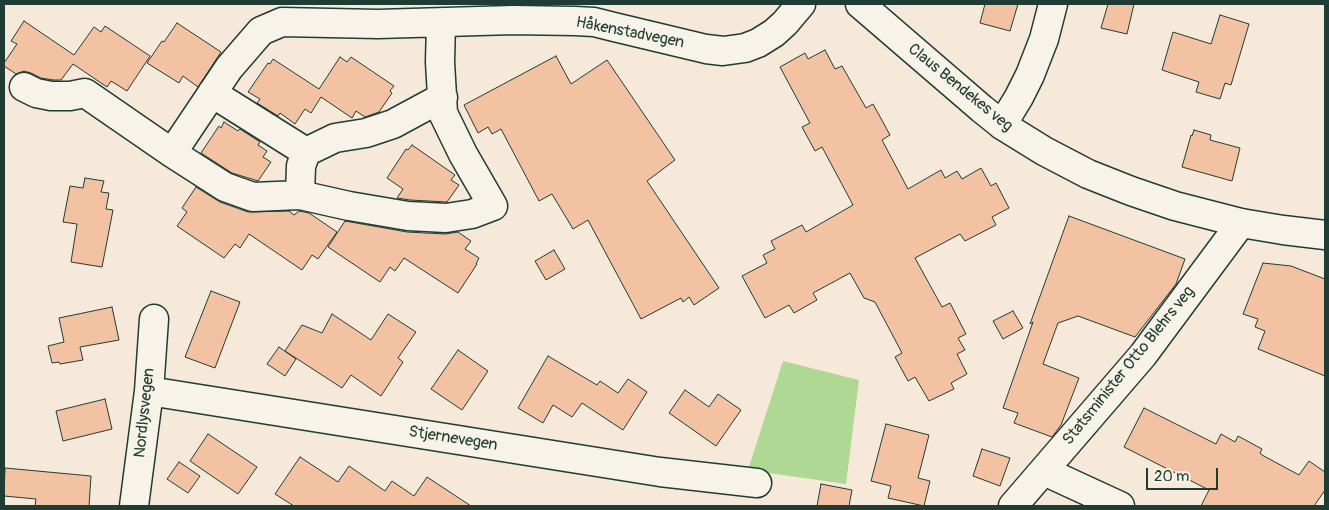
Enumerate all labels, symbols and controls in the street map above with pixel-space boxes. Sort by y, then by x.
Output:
street label: Håkenstadvegen [574,13,686,53]
street label: Claus Bendekes veg [904,40,1016,136]
street label: Statsminister Otto Blehrs veg [1059,283,1199,449]
street label: Nordlysvegen [131,367,159,459]
street label: Stjernevegen [407,422,499,456]
scale bar [1149,458,1222,490]
text: 20 m [1154,467,1189,486]

